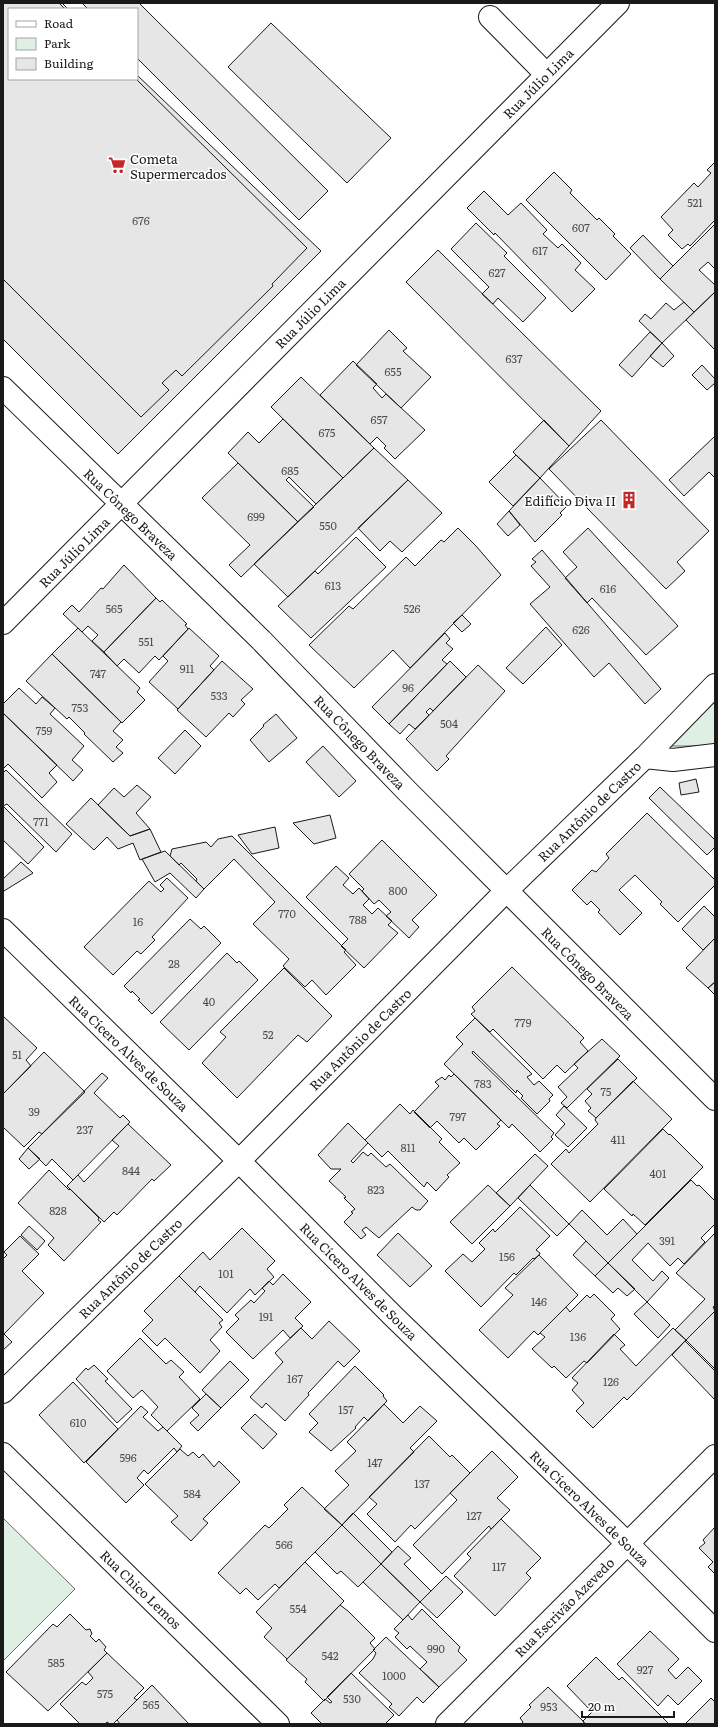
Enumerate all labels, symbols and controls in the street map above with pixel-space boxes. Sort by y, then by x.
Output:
legend [8,8,138,80]
text: Road [44,14,74,32]
text: Park [44,34,71,52]
street label: Rua Júlio Lima [498,43,578,123]
text: Building [44,54,94,72]
place label: Cometa Supermercados [130,149,227,183]
supermarket icon: Cometa Supermercados [107,155,127,175]
house number: 521 [687,194,703,210]
house number: 676 [132,212,150,228]
house number: 607 [572,219,590,235]
house number: 617 [532,242,548,258]
house number: 627 [489,264,506,280]
street label: Rua Júlio Lima [270,273,350,353]
house number: 637 [505,350,523,366]
house number: 655 [384,363,402,379]
house number: 657 [370,411,388,427]
house number: 675 [319,424,336,440]
house number: 685 [281,462,299,478]
street label: Rua Cônego Braveza [80,464,182,564]
building icon: Edifício Diva II [619,490,639,510]
place label: Edifício Diva II [524,491,616,510]
house number: 699 [247,508,265,524]
street label: Rua Júlio Lima [34,512,114,592]
house number: 550 [319,517,337,533]
house number: 613 [325,577,341,593]
house number: 616 [600,580,616,596]
house number: 565 [105,600,123,616]
house number: 526 [404,600,421,616]
house number: 626 [572,621,590,637]
house number: 551 [138,633,154,649]
house number: 911 [180,660,195,676]
house number: 747 [90,665,106,681]
house number: 96 [402,679,414,695]
house number: 533 [210,687,228,703]
street label: Rua Cônego Braveza [310,691,410,793]
house number: 753 [72,699,88,715]
house number: 504 [440,715,458,731]
house number: 759 [36,722,53,738]
street label: Rua Antônio de Castro [533,756,645,866]
house number: 771 [33,813,49,829]
house number: 800 [389,882,407,898]
house number: 770 [278,905,296,921]
house number: 788 [349,911,367,927]
house number: 16 [133,913,143,929]
street label: Rua Cônego Braveza [537,922,639,1024]
house number: 28 [168,955,180,971]
street label: Rua Antônio de Castro [305,983,416,1094]
street label: Rua Cícero Alves de Souza [65,991,193,1115]
house number: 40 [203,993,215,1009]
house number: 779 [515,1014,532,1030]
house number: 52 [262,1026,274,1042]
house number: 51 [12,1046,23,1062]
house number: 783 [474,1075,492,1091]
house number: 75 [601,1083,612,1099]
house number: 39 [28,1103,40,1119]
house number: 797 [450,1108,467,1124]
house number: 237 [77,1121,94,1137]
house number: 411 [610,1131,626,1147]
house number: 811 [400,1139,416,1155]
house number: 844 [122,1162,140,1178]
house number: 401 [650,1165,667,1181]
house number: 823 [367,1181,385,1197]
house number: 828 [49,1202,67,1218]
street label: Rua Antônio de Castro [74,1213,186,1323]
street label: Rua Cícero Alves de Souza [296,1218,422,1344]
house number: 391 [659,1232,676,1248]
house number: 156 [499,1248,515,1264]
house number: 101 [218,1265,234,1281]
house number: 146 [531,1293,547,1309]
house number: 191 [259,1308,274,1324]
house number: 136 [570,1328,586,1344]
house number: 167 [287,1370,303,1386]
house number: 126 [603,1373,619,1389]
house number: 157 [338,1401,354,1417]
house number: 610 [70,1414,86,1430]
street label: Rua Cícero Alves de Souza [526,1446,654,1570]
house number: 596 [119,1449,137,1465]
house number: 147 [367,1454,383,1470]
house number: 137 [414,1475,430,1491]
house number: 584 [183,1485,201,1501]
house number: 127 [466,1507,482,1523]
house number: 566 [275,1536,293,1552]
street label: Rua Chico Lemos [96,1545,186,1633]
street label: Rua Escrivão Azevedo [510,1553,618,1661]
house number: 117 [492,1558,507,1574]
house number: 554 [289,1600,307,1616]
house number: 990 [427,1640,445,1656]
house number: 542 [321,1647,339,1663]
house number: 585 [47,1654,65,1670]
house number: 927 [637,1661,654,1677]
house number: 1000 [382,1667,406,1683]
house number: 575 [97,1685,114,1701]
house number: 530 [343,1690,361,1706]
scale bar [582,1693,674,1719]
house number: 565 [142,1696,160,1712]
text: 20 m [588,1697,615,1715]
house number: 953 [540,1698,558,1714]

